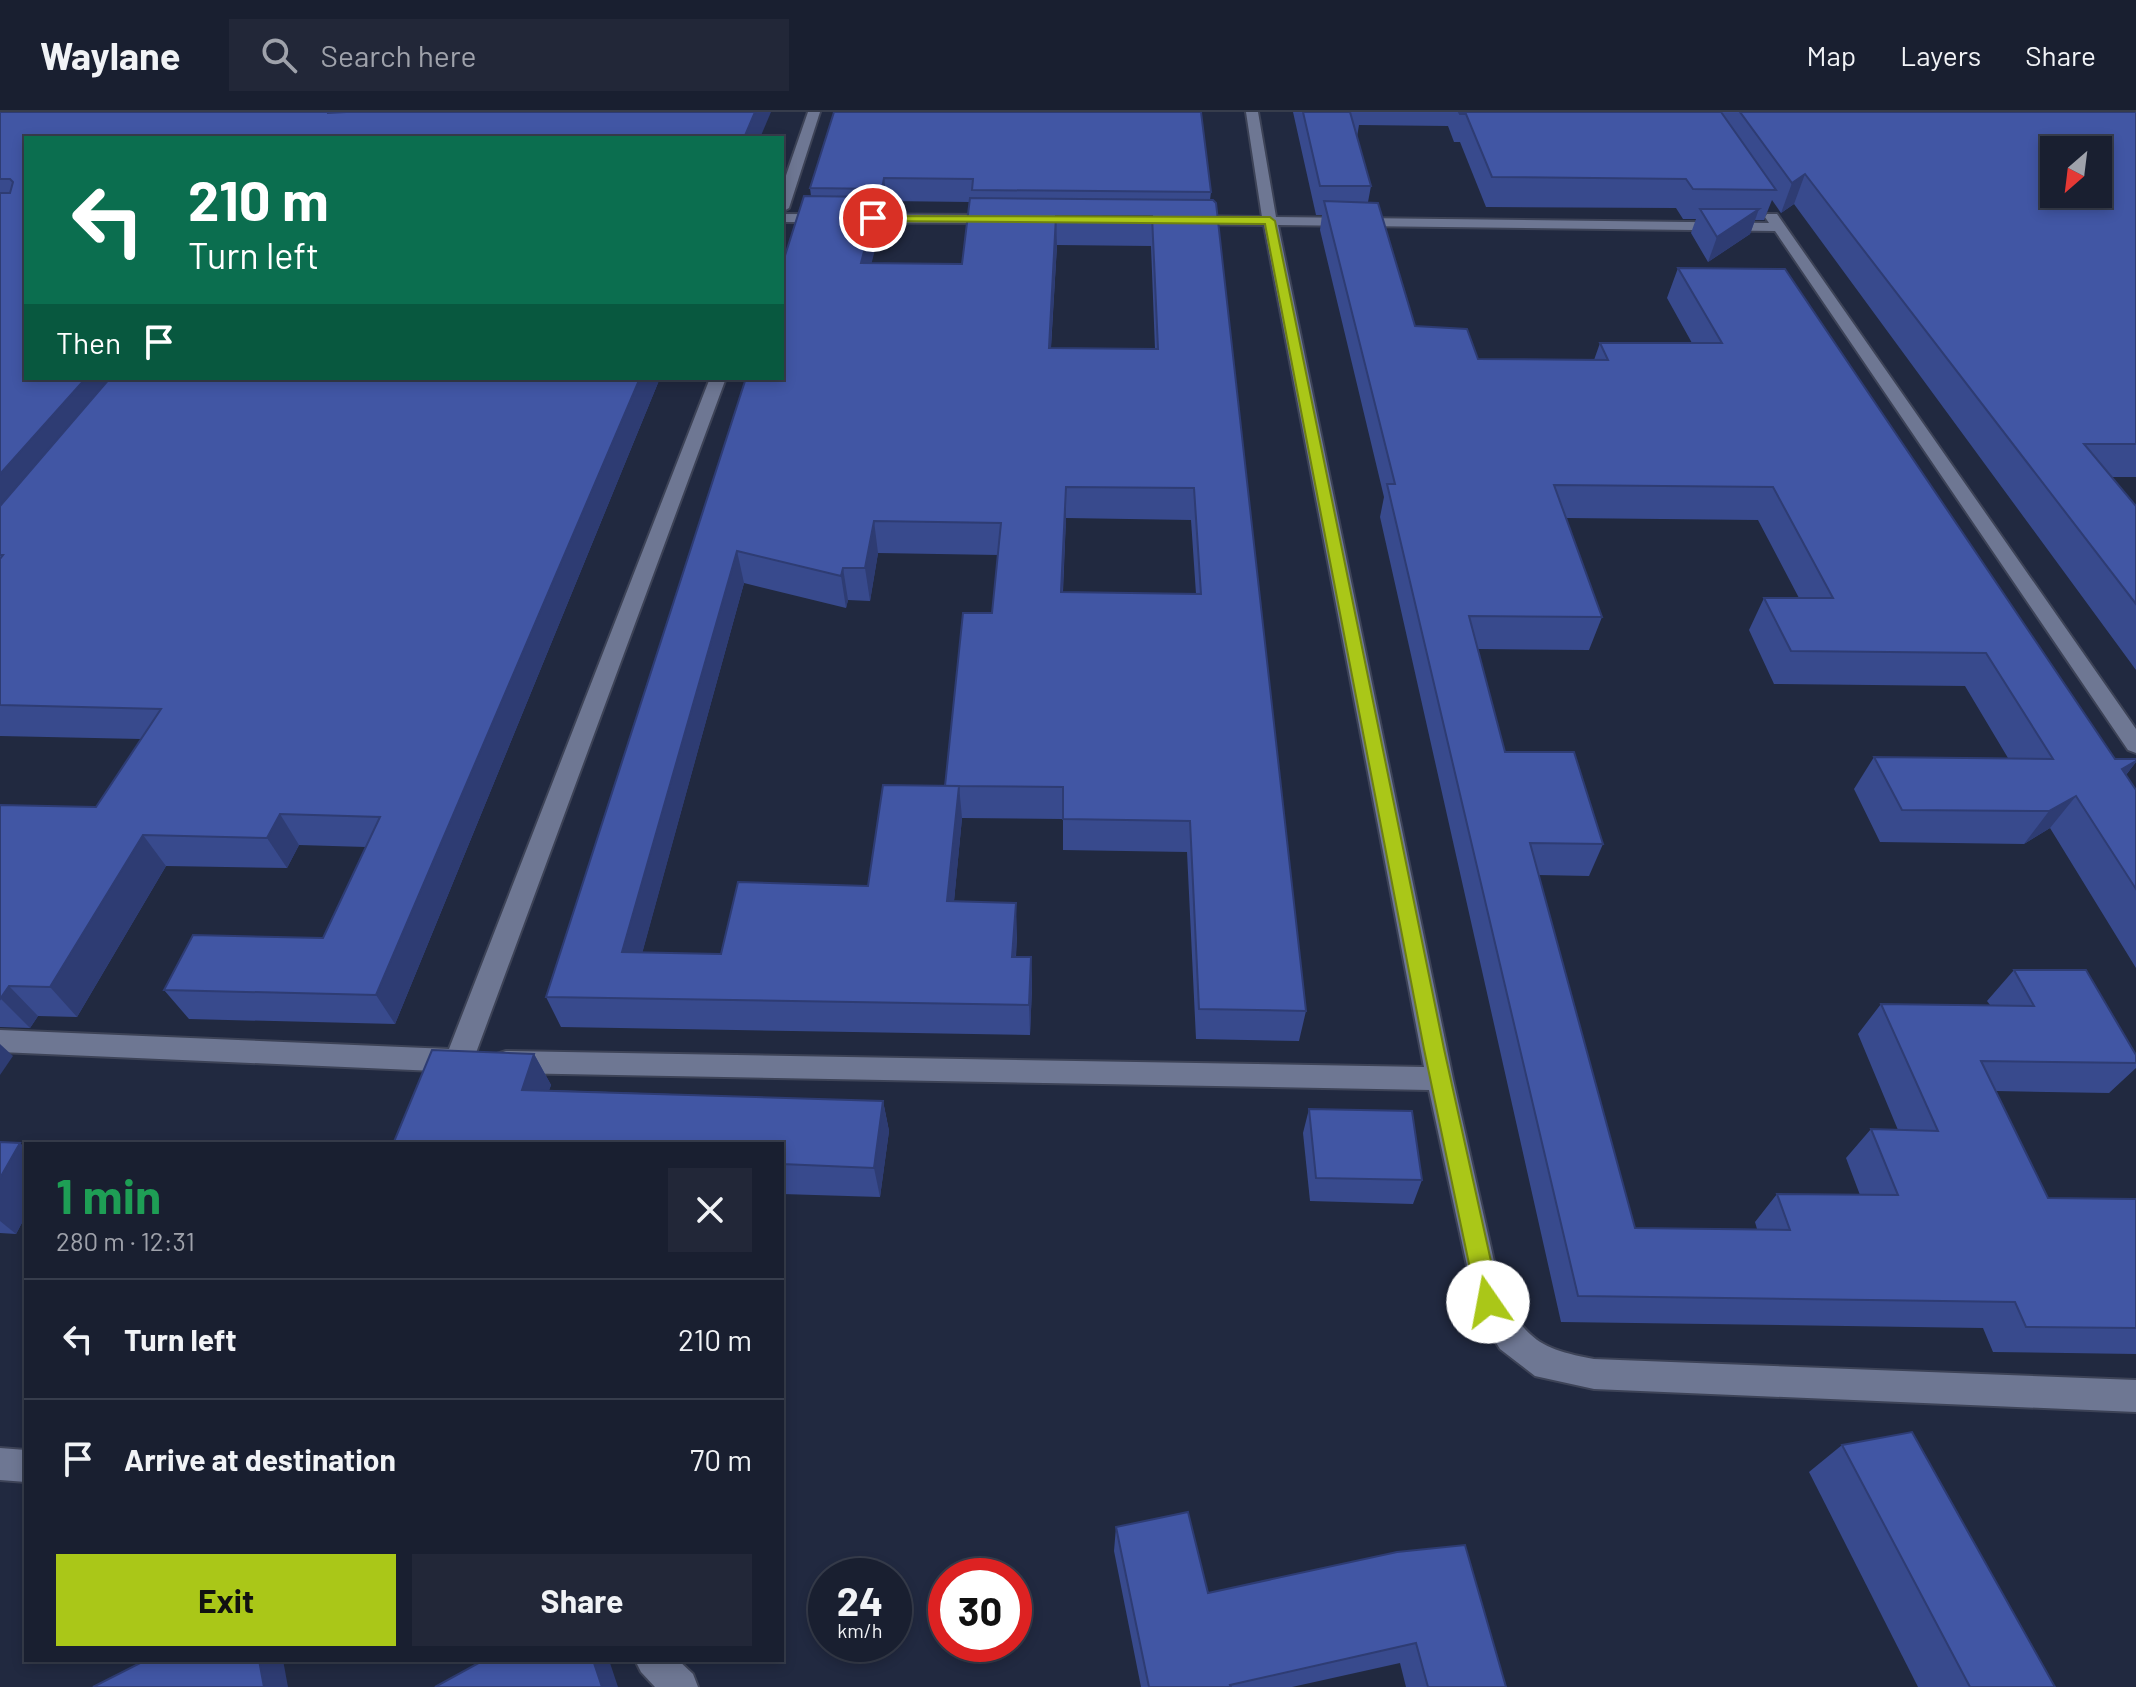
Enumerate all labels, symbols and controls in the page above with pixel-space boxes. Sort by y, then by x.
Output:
search box [229,19,789,91]
text: Waylane [40,32,181,78]
icon: search [257,33,301,77]
text: Search here [321,37,476,73]
text: Map [1806,38,1856,72]
text: Layers [1900,38,1981,72]
text: Share [2025,38,2096,72]
north arrow [2040,136,2112,208]
map controls [2040,136,2112,208]
text: 210 m [188,165,329,232]
icon: left [56,168,160,272]
pin [839,184,907,252]
icon: arrive [851,196,895,240]
text: Turn left [188,233,319,276]
icon: arrive [137,320,181,364]
text: Then [56,324,121,360]
text: 1 min [56,1166,161,1224]
button: close [668,1168,752,1252]
text: 280 m · 12:31 [56,1225,195,1256]
position arrow [1446,1260,1530,1344]
icon: left [56,1317,100,1361]
text: Turn left [124,1321,237,1357]
text: 210 m [678,1321,752,1357]
icon: arrive [56,1437,100,1481]
text: Arrive at destination [124,1441,396,1477]
text: 70 m [690,1441,752,1477]
button: Exit [56,1554,396,1646]
button: Share [412,1554,752,1646]
speed limit sign: 30 [928,1558,1032,1662]
text: 24 [837,1576,883,1624]
text: km/h [837,1618,883,1642]

